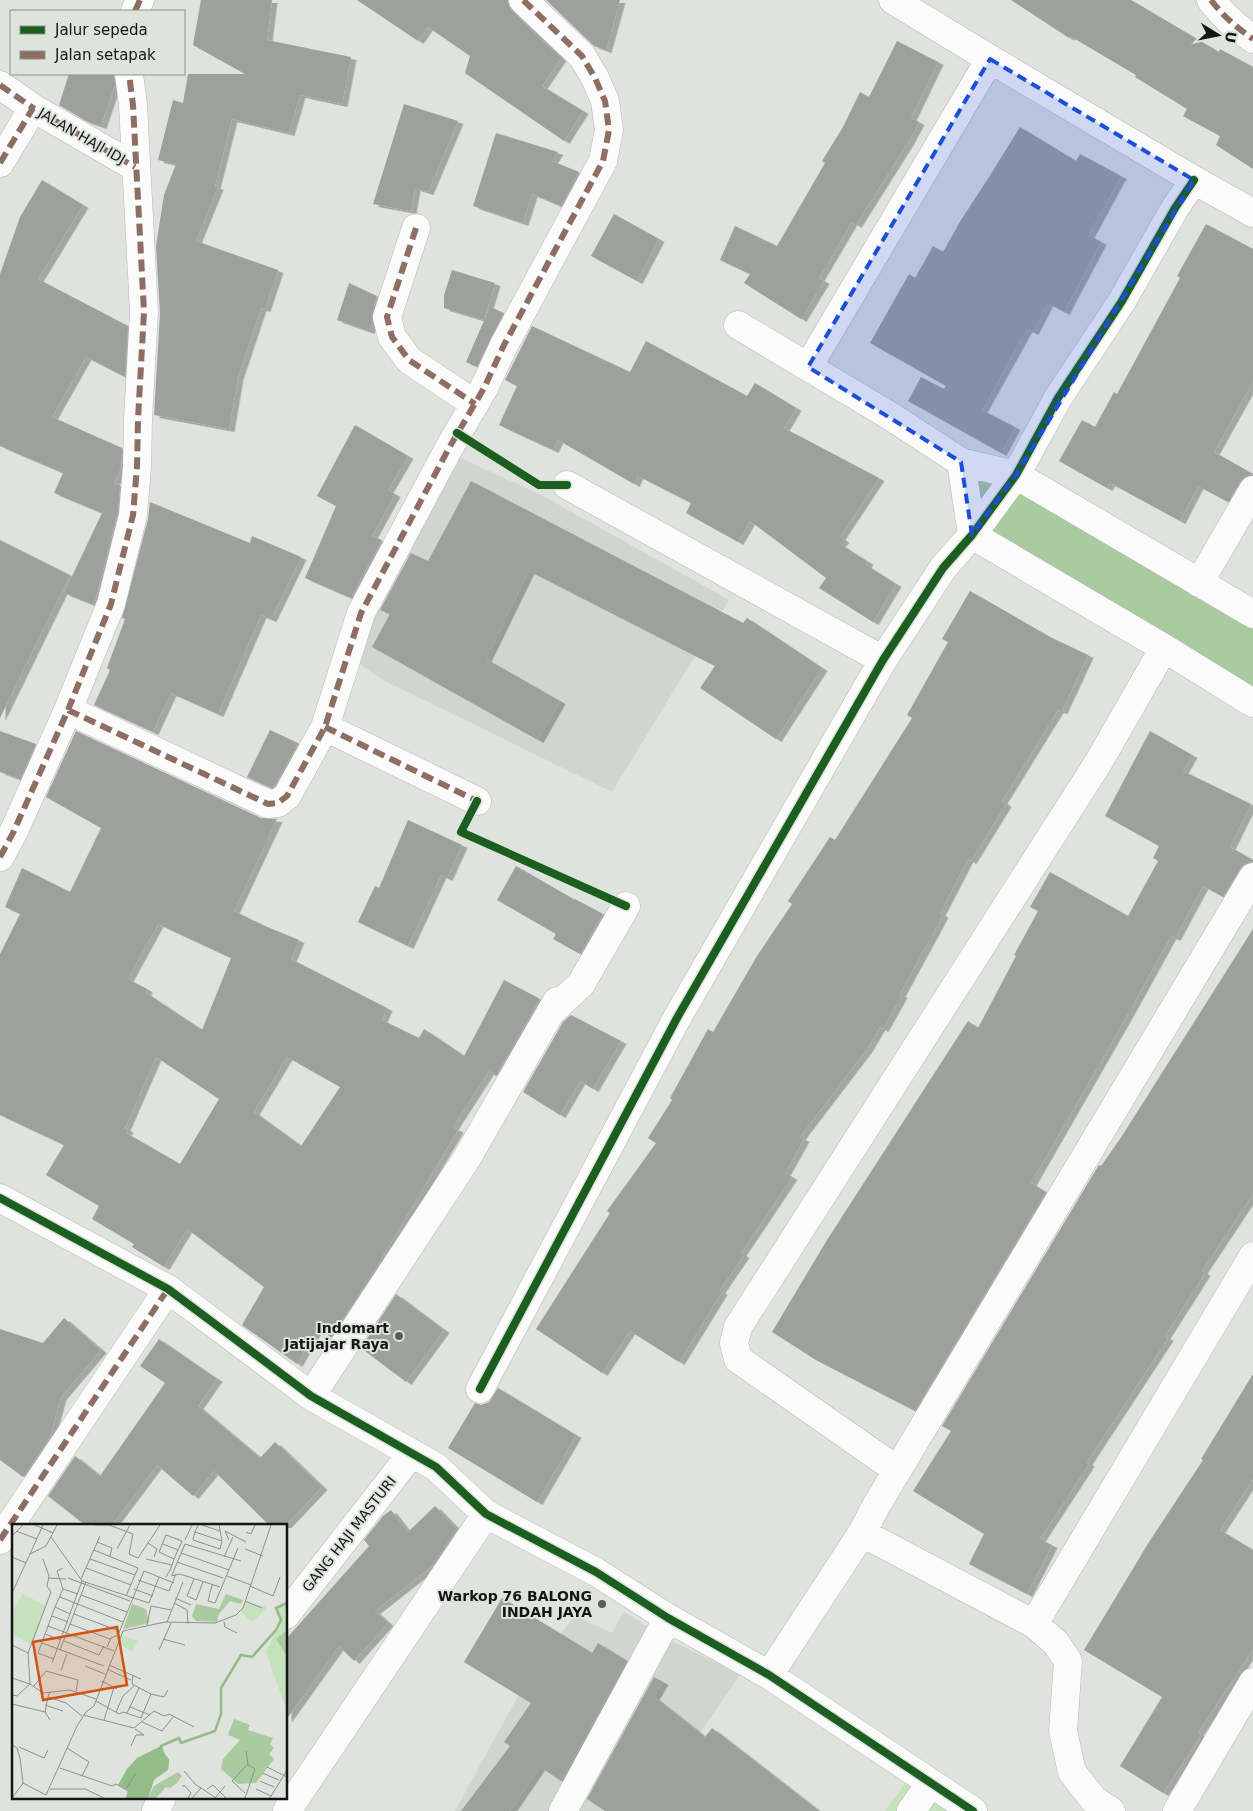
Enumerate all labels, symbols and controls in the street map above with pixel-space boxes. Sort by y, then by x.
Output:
legend [10,10,185,75]
north arrow [1193,10,1243,60]
text: Jalur sepeda [54,21,148,39]
text: U [1222,30,1240,44]
text: Jalan setapak [54,46,156,64]
street label: JALAN HAJI IDJ [35,104,128,167]
place label: Indomart Jatijajar Raya [283,1320,389,1352]
marker: Indomart Jatijajar Raya [393,1330,405,1342]
street label: GANG HAJI MASTURI [299,1473,399,1595]
inset map [12,1524,288,1798]
place label: Warkop 76 BALONG INDAH JAYA [438,1588,592,1620]
marker: Warkop 76 BALONG INDAH JAYA [596,1598,608,1610]

